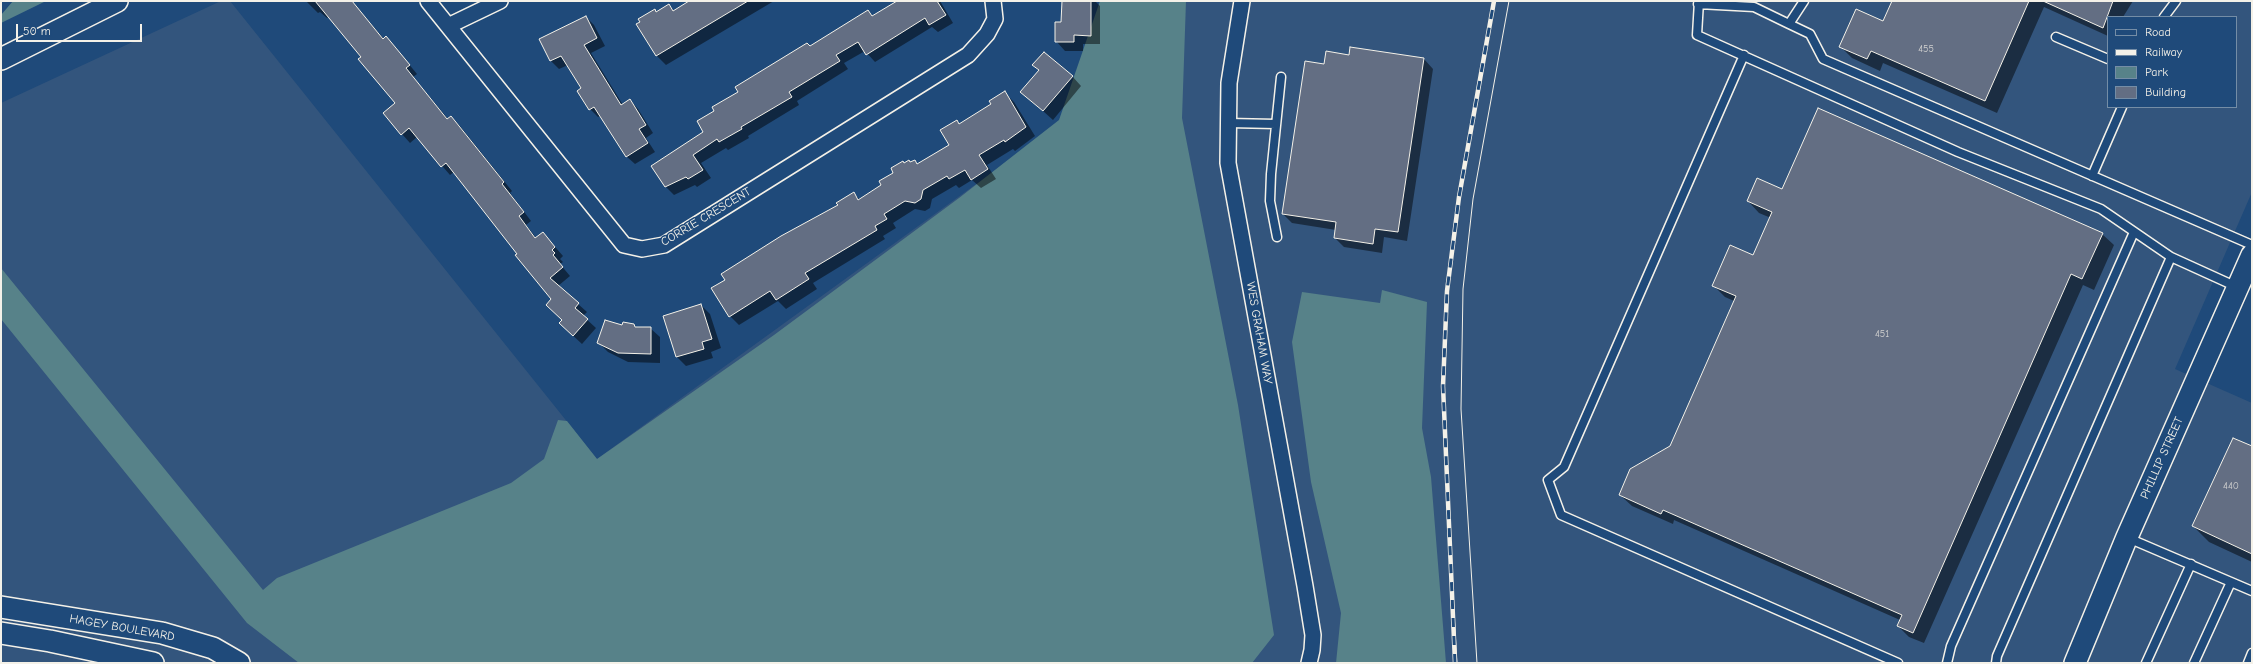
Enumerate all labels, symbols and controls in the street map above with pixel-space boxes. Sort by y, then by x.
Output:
scale bar [18,16,144,42]
legend [2107,16,2237,108]
text: 50 m [23,24,51,38]
text: Road [2145,25,2171,39]
house number: 455 [1918,43,1934,55]
text: Railway [2145,45,2182,59]
text: Park [2145,65,2168,79]
text: Building [2145,85,2186,99]
street label: CORRIE CRESCENT [658,184,754,250]
street label: WES GRAHAM WAY [1243,281,1275,385]
house number: 451 [1875,328,1889,340]
street label: PHILLIP STREET [2137,415,2187,501]
house number: 440 [2223,480,2239,492]
street label: HAGEY BOULEVARD [68,612,176,644]

